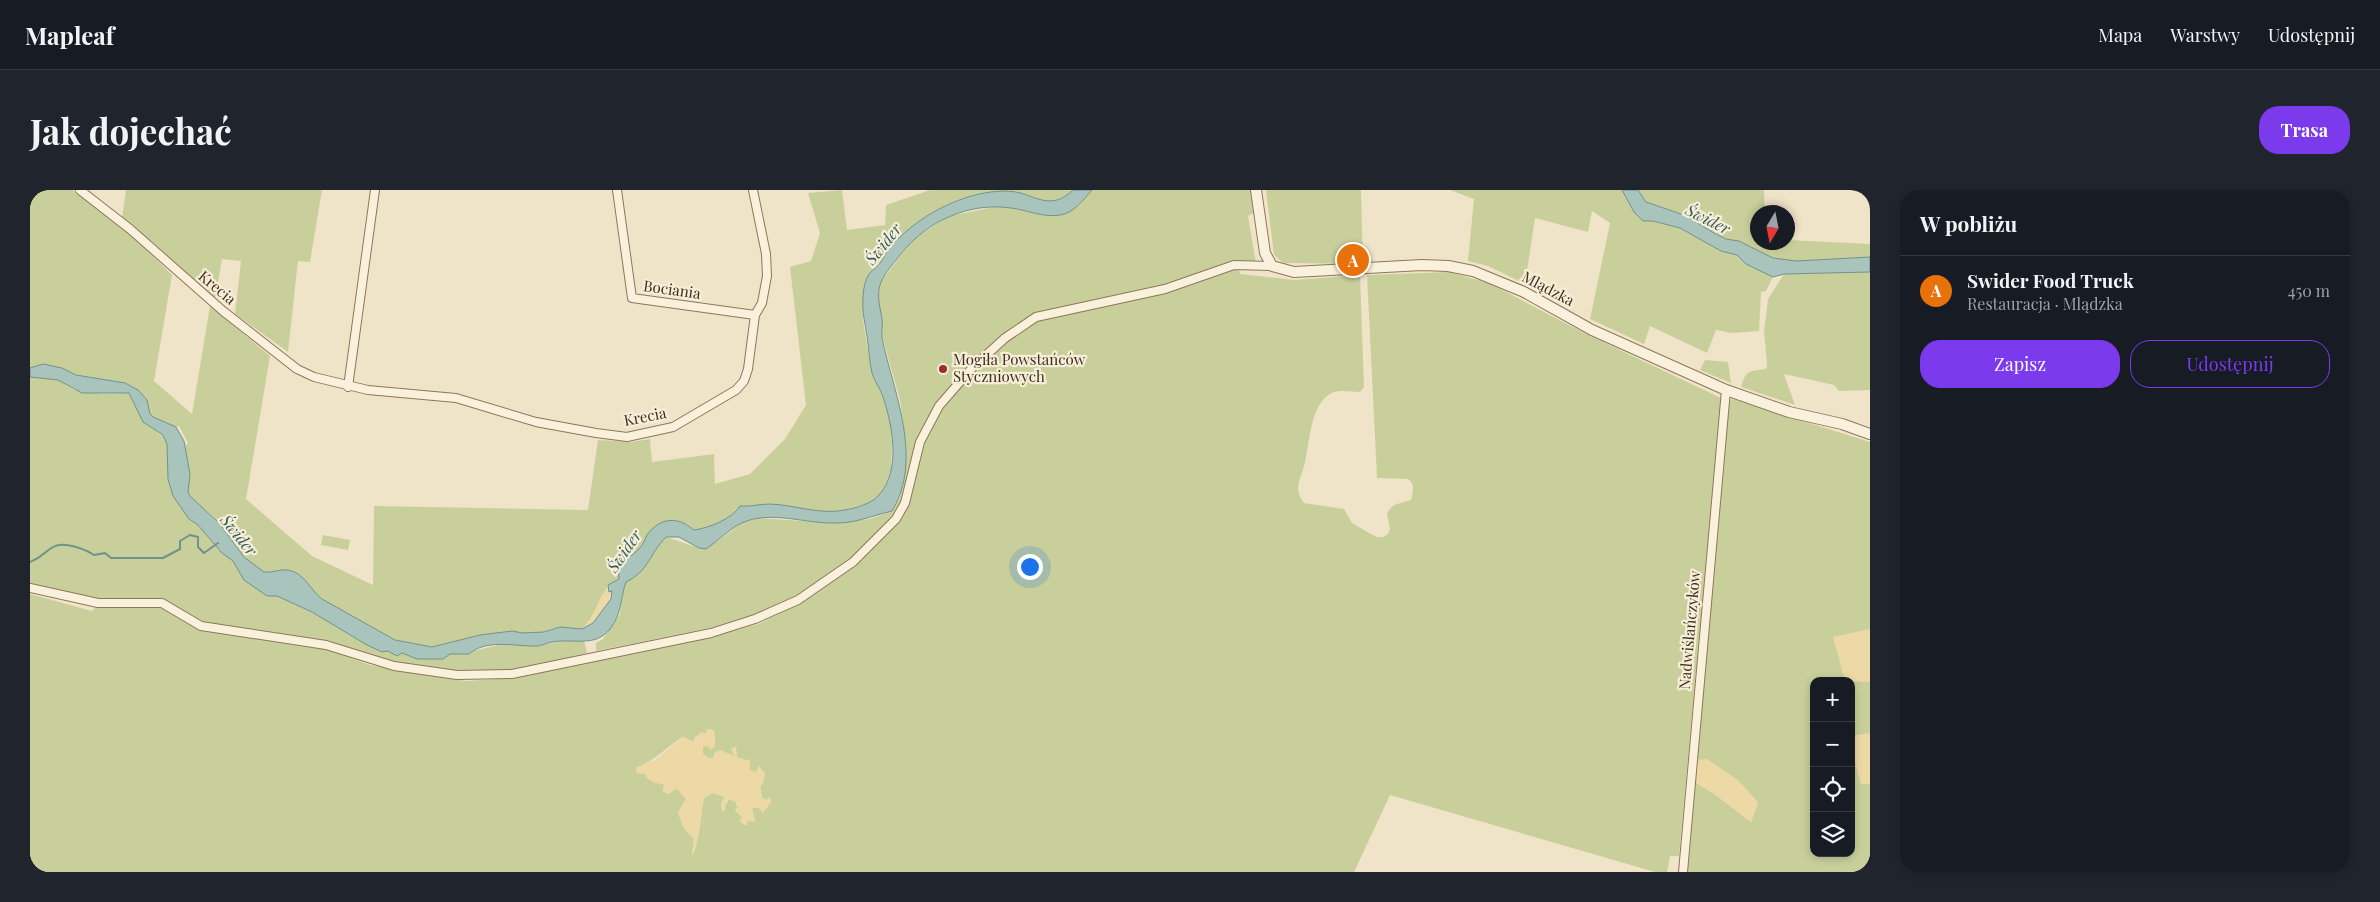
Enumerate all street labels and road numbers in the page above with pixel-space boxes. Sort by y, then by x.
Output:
street label: Krecia [195,266,241,309]
street label: Mlądzka [1519,266,1578,310]
street label: Bociania [642,275,703,303]
street label: Krecia [622,402,668,430]
street label: Nadwiślańczyków [1674,569,1704,690]

